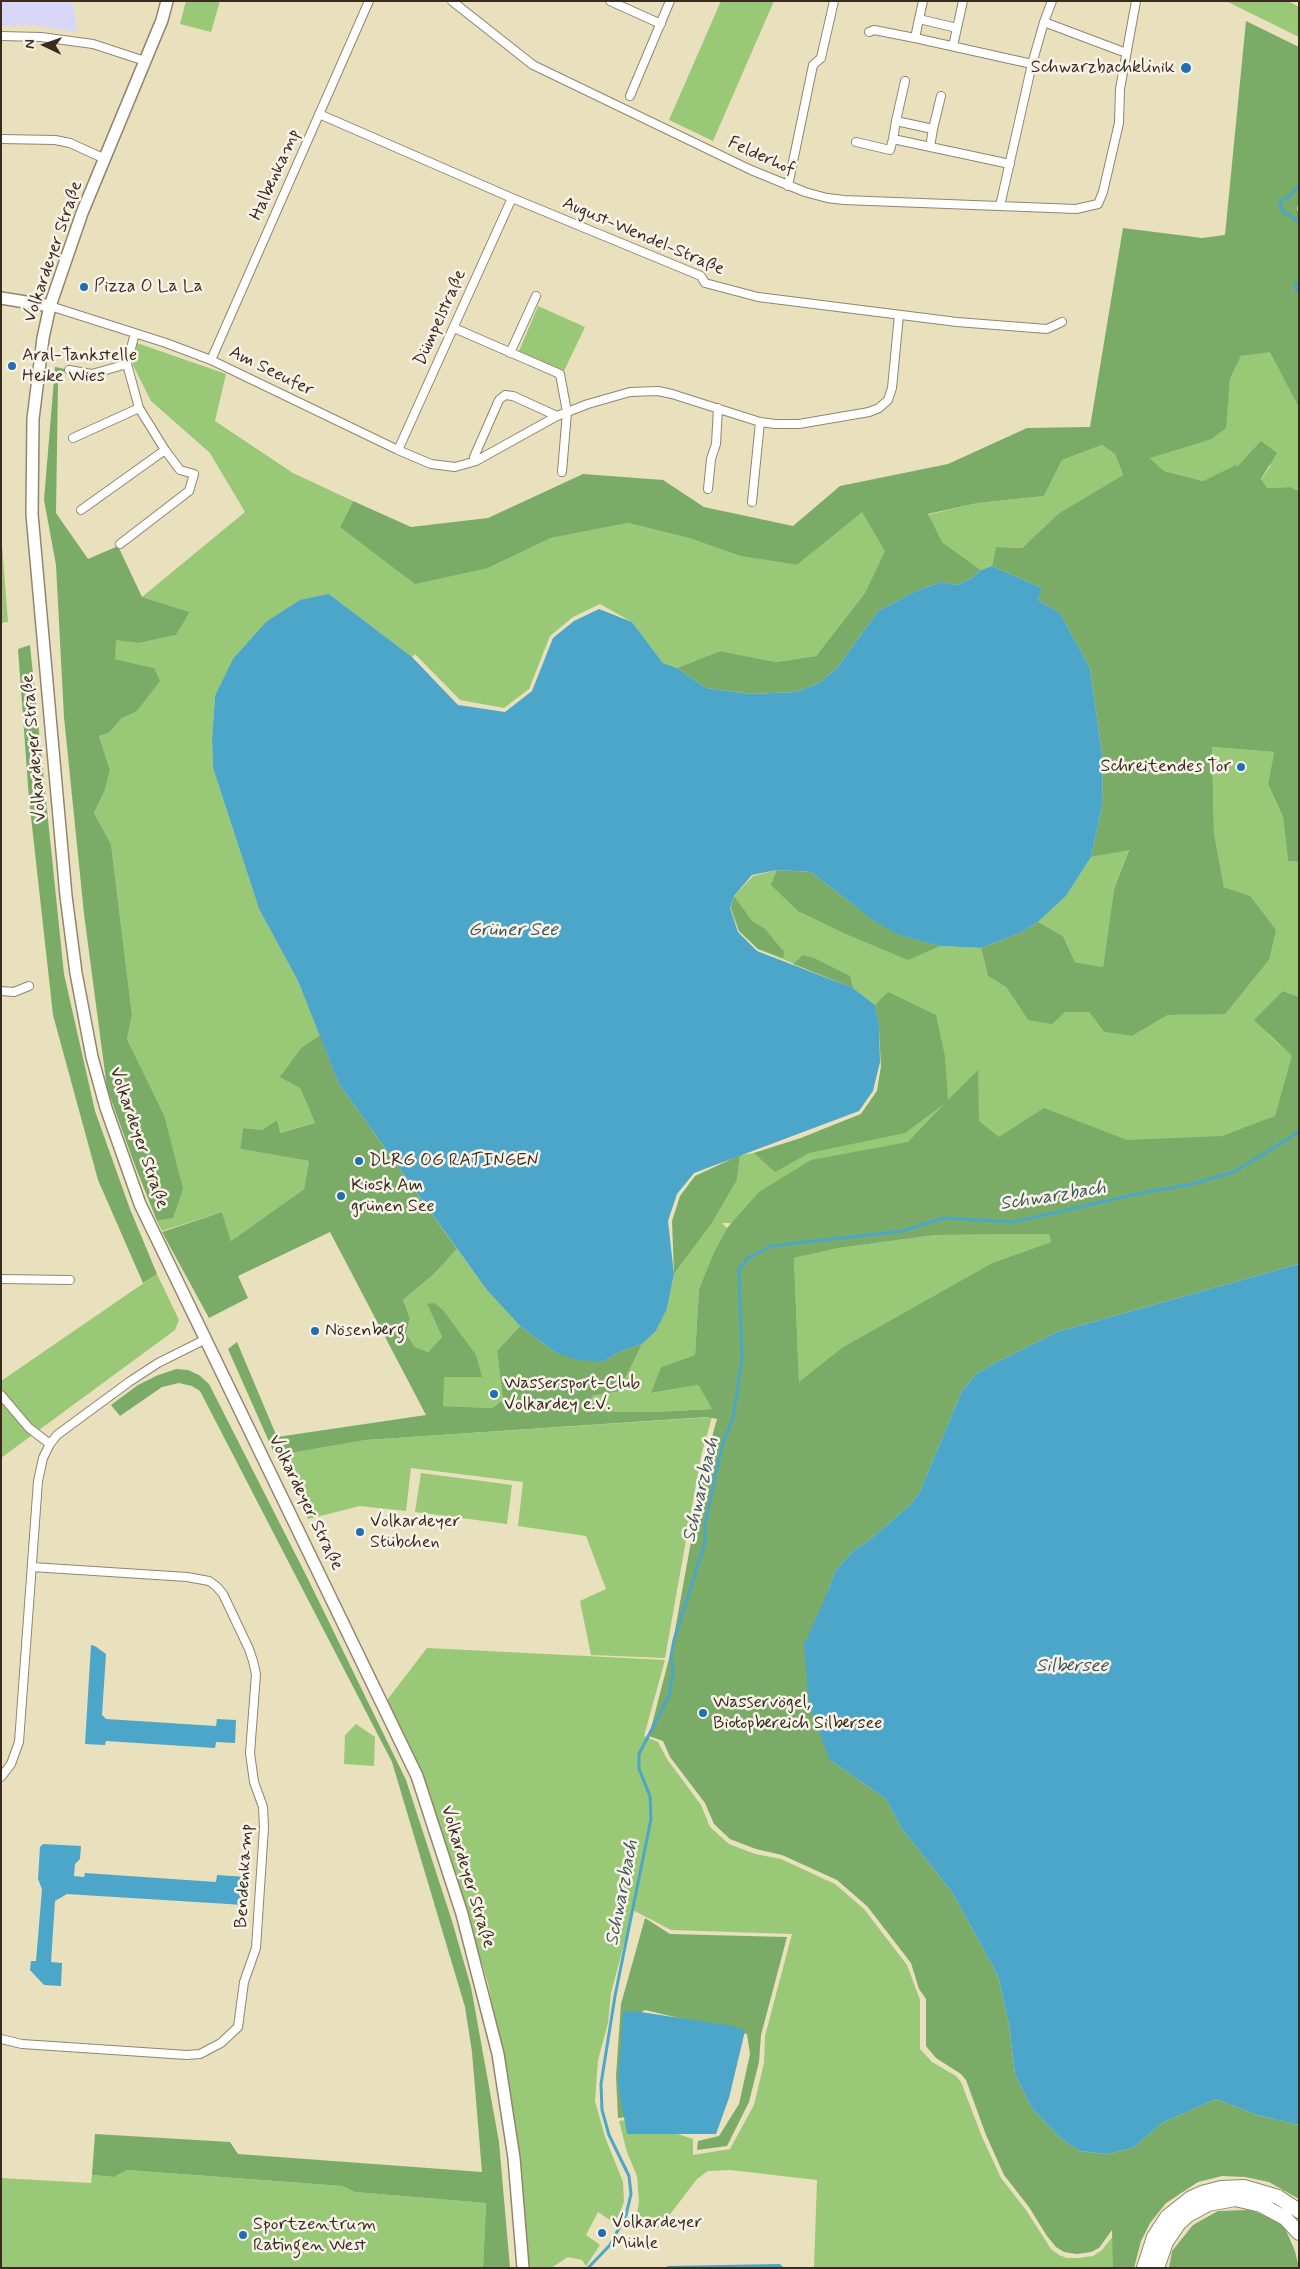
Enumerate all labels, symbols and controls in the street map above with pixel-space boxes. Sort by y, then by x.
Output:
north arrow [20,20,70,70]
text: N [21,39,39,49]
place label: Schwarzbachklinik [1031,57,1175,79]
marker: Schwarzbachklinik [1179,61,1193,75]
street label: Halbenkamp [246,126,306,224]
street label: Felderhof [724,133,798,181]
street label: Volkardeyer Straße [20,178,88,326]
street label: August-Wendel-Straße [559,193,727,281]
street label: Dümpelstraße [410,266,472,370]
place label: Pizza O La La [94,276,203,298]
marker: Pizza O La La [78,281,90,293]
street label: Am Seeufer [225,342,317,402]
place label: Aral-Tankstelle Heike Wies [22,345,137,388]
marker: Aral-Tankstelle Heike Wies [6,360,18,372]
street label: Volkardeyer Straße [18,673,52,823]
place label: Schreitendes Tor [1100,756,1231,778]
marker: Schreitendes Tor [1235,761,1247,773]
water label: Grüner See [468,920,558,942]
street label: Volkardeyer Straße [104,1064,172,1212]
place label: DLRG OG RATINGEN [369,1150,539,1172]
marker: DLRG OG RATINGEN [353,1155,365,1167]
place label: Kiosk Am grünen See [351,1175,435,1218]
water label: Schwarzbach [998,1177,1108,1217]
marker: Kiosk Am grünen See [335,1190,347,1202]
place label: Nösenberg [325,1320,405,1342]
marker: Nösenberg [309,1325,321,1337]
place label: Wassersport-Club Volkardey e.V. [504,1373,640,1416]
marker: Wassersport-Club Volkardey e.V. [488,1388,500,1400]
street label: Volkardeyer Straße [263,1432,347,1574]
water label: Schwarzbach [679,1435,725,1545]
place label: Volkardeyer Stübchen [370,1511,460,1554]
marker: Volkardeyer Stübchen [354,1526,366,1538]
water label: Silbersee [1036,1656,1108,1678]
place label: Wasservögel, Biotopbereich Silbersee [713,1692,882,1735]
marker: Wasservögel, Biotopbereich Silbersee [697,1707,709,1719]
street label: Volkardeyer Straße [435,1803,499,1951]
street label: Bendenkamp [231,1823,259,1929]
water label: Schwarzbach [602,1838,644,1948]
place label: Volkardeyer Mühle [612,2212,702,2254]
place label: Sportzentrum Ratingen West [253,2214,376,2256]
marker: Volkardeyer Mühle [596,2227,608,2239]
marker: Sportzentrum Ratingen West [237,2229,249,2241]

